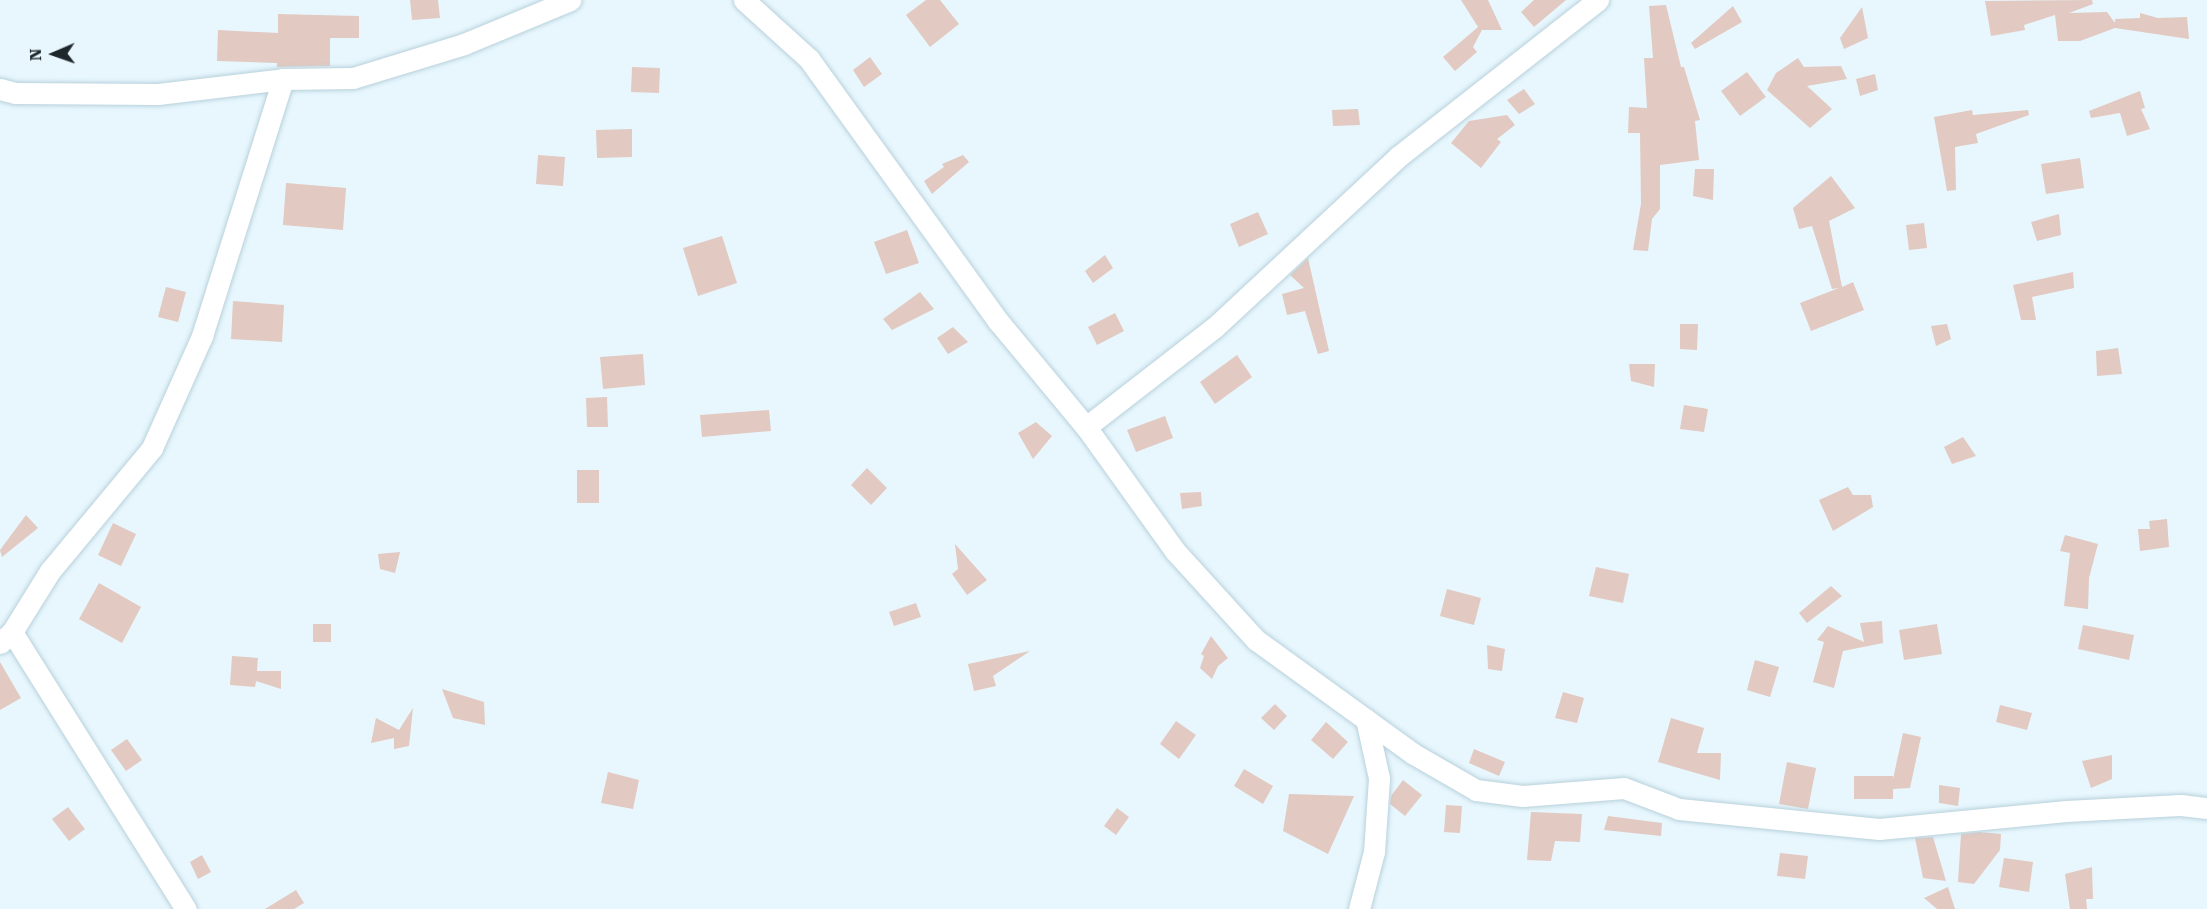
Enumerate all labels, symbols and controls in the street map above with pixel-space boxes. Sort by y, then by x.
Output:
north arrow [24,24,84,84]
text: N [26,48,45,61]

